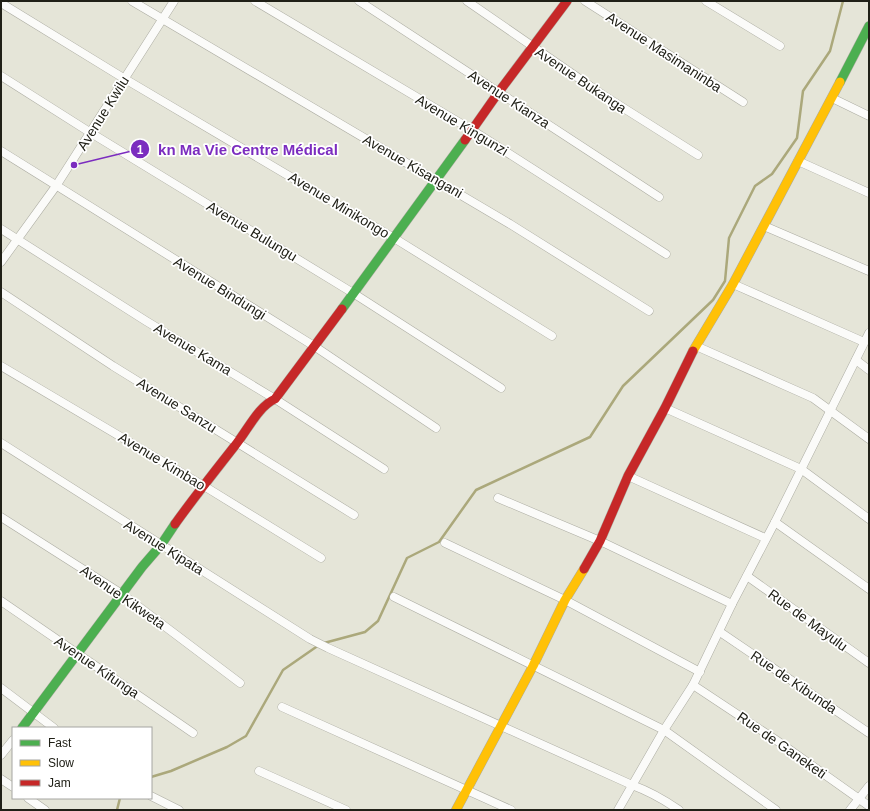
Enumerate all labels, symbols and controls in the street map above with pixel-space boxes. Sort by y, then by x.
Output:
street label: Avenue Masimaninba [603,9,725,95]
street label: Avenue Bukanga [532,44,630,116]
street label: Avenue Kianza [465,67,553,131]
street label: Avenue Kwilu [74,73,132,153]
street label: Avenue Kingunzi [413,91,511,159]
street label: Avenue Kisangani [360,131,466,201]
callout: kn Ma Vie Centre Médical [130,136,346,163]
text: kn Ma Vie Centre Médical [158,141,338,158]
text: 1 [137,143,144,157]
street label: Avenue Minikongo [286,169,393,242]
street label: Avenue Bulungu [204,198,300,264]
street label: Avenue Bindungi [171,253,269,323]
street label: Avenue Kama [151,320,235,379]
street label: Avenue Sanzu [134,374,220,436]
street label: Avenue Kimbao [116,429,209,493]
street label: Avenue Kipata [121,516,207,578]
street label: Avenue Kikweta [77,562,169,632]
street label: Rue de Mayulu [765,586,851,654]
street label: Avenue Kifunga [52,633,143,701]
street label: Rue de Kibunda [748,647,840,717]
street label: Rue de Ganeketi [734,708,830,782]
legend [12,727,152,799]
text: Fast [48,736,72,750]
text: Slow [48,756,74,770]
text: Jam [48,776,71,790]

